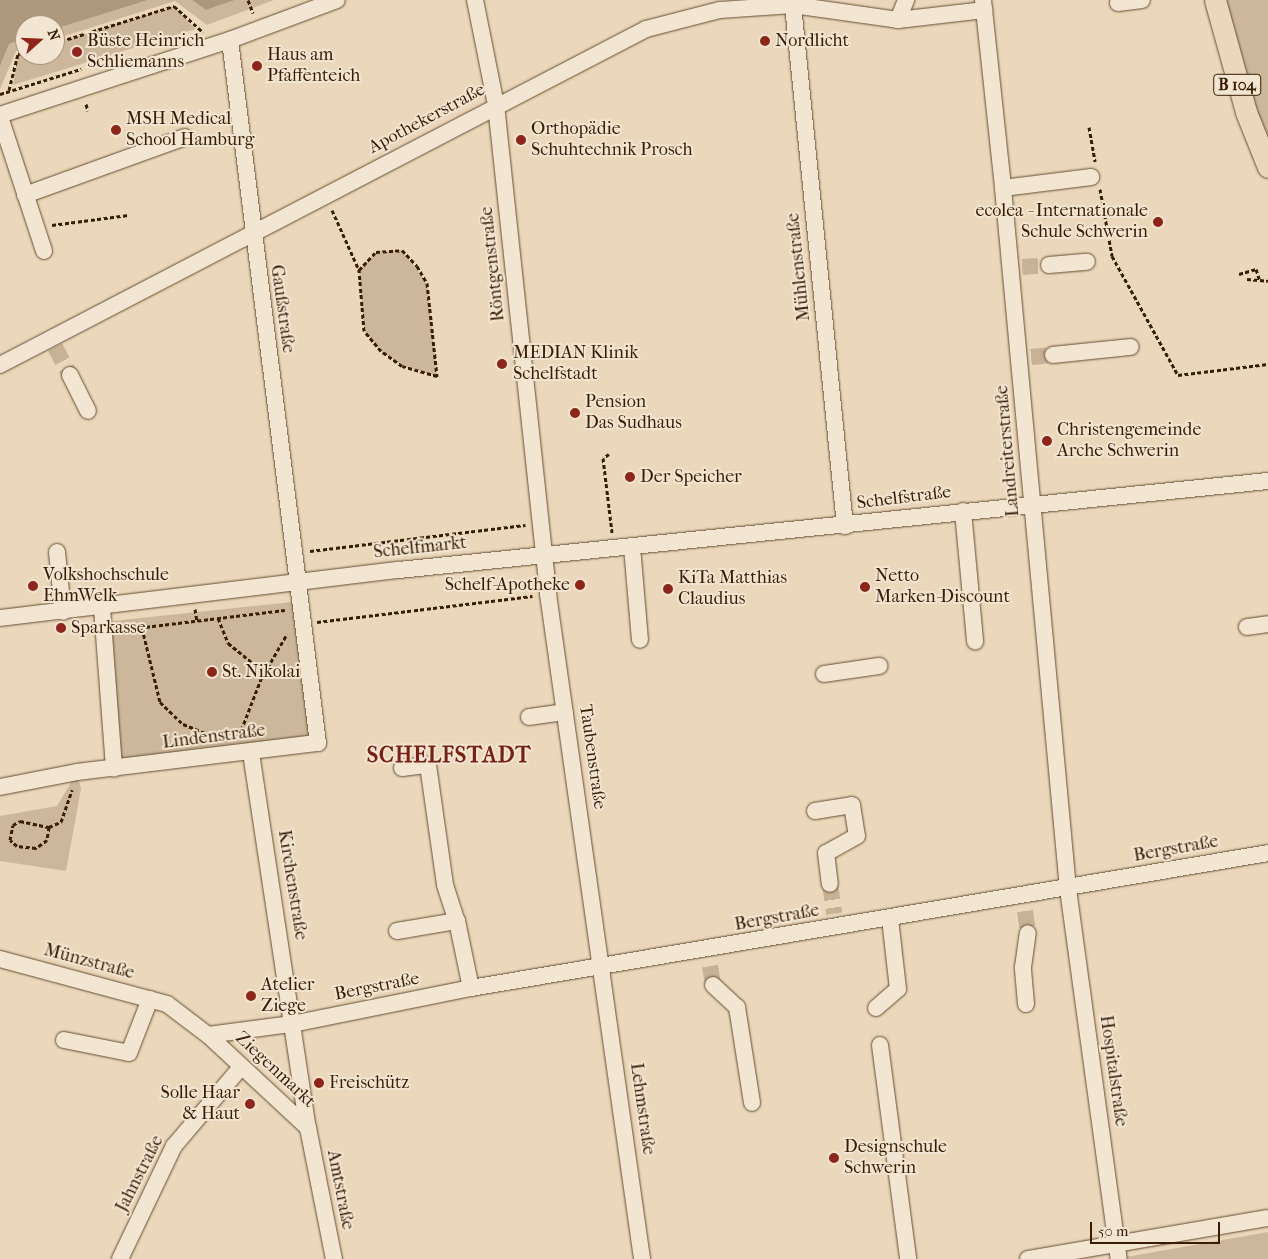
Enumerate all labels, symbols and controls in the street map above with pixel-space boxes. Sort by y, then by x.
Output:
north arrow [15,15,65,65]
text: N [44,27,63,43]
place label: Nordlicht [775,30,849,52]
place label: Büste Heinrich Schliemanns [87,31,204,74]
marker: Nordlicht [759,35,771,47]
place label: Haus am Pfaffenteich [267,45,360,88]
marker: Büste Heinrich Schliemanns [71,46,83,58]
marker: Haus am Pfaffenteich [251,60,263,72]
road number: B 104 [1212,72,1262,98]
street label: Apothekerstraße [365,79,489,159]
place label: MSH Medical School Hamburg [126,109,254,152]
place label: Orthopädie Schuhtechnik Prosch [531,119,692,162]
marker: MSH Medical School Hamburg [110,124,122,136]
marker: Orthopädie Schuhtechnik Prosch [515,134,527,146]
place label: ecolea - Internationale Schule Schwerin [975,201,1148,243]
street label: Röntgenstraße [476,206,510,322]
street label: Mühlenstraße [783,212,815,322]
marker: ecolea - Internationale Schule Schwerin [1152,216,1164,228]
street label: Gaußstraße [265,263,299,355]
place label: MEDIAN Klinik Schelfstadt [513,343,639,386]
marker: MEDIAN Klinik Schelfstadt [495,357,509,371]
street label: Landreiterstraße [991,384,1025,518]
place label: Pension Das Sudhaus [585,392,682,434]
marker: Pension Das Sudhaus [569,407,581,419]
place label: Christengemeinde Arche Schwerin [1057,420,1201,462]
marker: Christengemeinde Arche Schwerin [1041,435,1053,447]
place label: Der Speicher [640,466,742,488]
marker: Der Speicher [624,471,636,483]
street label: Schelfstraße [856,482,952,514]
street label: Schelfmarkt [372,532,468,564]
place label: Volkshochschule EhmWelk [43,565,169,608]
place label: Netto Marken-Discount [875,566,1010,608]
place label: KiTa Matthias Claudius [678,568,787,610]
place label: Schelf-Apotheke [445,574,570,596]
marker: Schelf-Apotheke [574,579,586,591]
marker: Volkshochschule EhmWelk [27,580,39,592]
marker: Netto Marken-Discount [859,581,871,593]
marker: KiTa Matthias Claudius [662,583,674,595]
place label: Sparkasse [71,617,146,639]
marker: Sparkasse [55,622,67,634]
place label: St. Nikolai [222,661,300,683]
marker: St. Nikolai [206,666,218,678]
street label: Taubenstraße [574,703,610,811]
street label: Lindenstraße [161,720,267,754]
district label: SCHELFSTADT [365,743,533,769]
street label: Kirchenstraße [273,828,311,942]
street label: Bergstraße [1132,831,1220,867]
street label: Bergstraße [733,900,821,936]
street label: Münzstraße [41,940,137,984]
street label: Bergstraße [333,968,421,1006]
place label: Atelier Ziege [261,975,314,1018]
marker: Atelier Ziege [245,990,257,1002]
street label: Hospitalstraße [1094,1014,1132,1128]
street label: Ziegenmarkt [230,1027,320,1113]
street label: Lehmstraße [625,1062,659,1156]
place label: Freischütz [329,1072,409,1094]
marker: Freischütz [313,1077,325,1089]
place label: Solle Haar & Haut [161,1083,240,1126]
marker: Solle Haar & Haut [244,1098,256,1110]
street label: Jahnstraße [112,1132,168,1216]
place label: Designschule Schwerin [844,1137,947,1180]
street label: Amtstraße [322,1148,358,1232]
marker: Designschule Schwerin [828,1152,840,1164]
scale bar [1093,1212,1223,1244]
text: 50 m [1098,1222,1128,1240]

